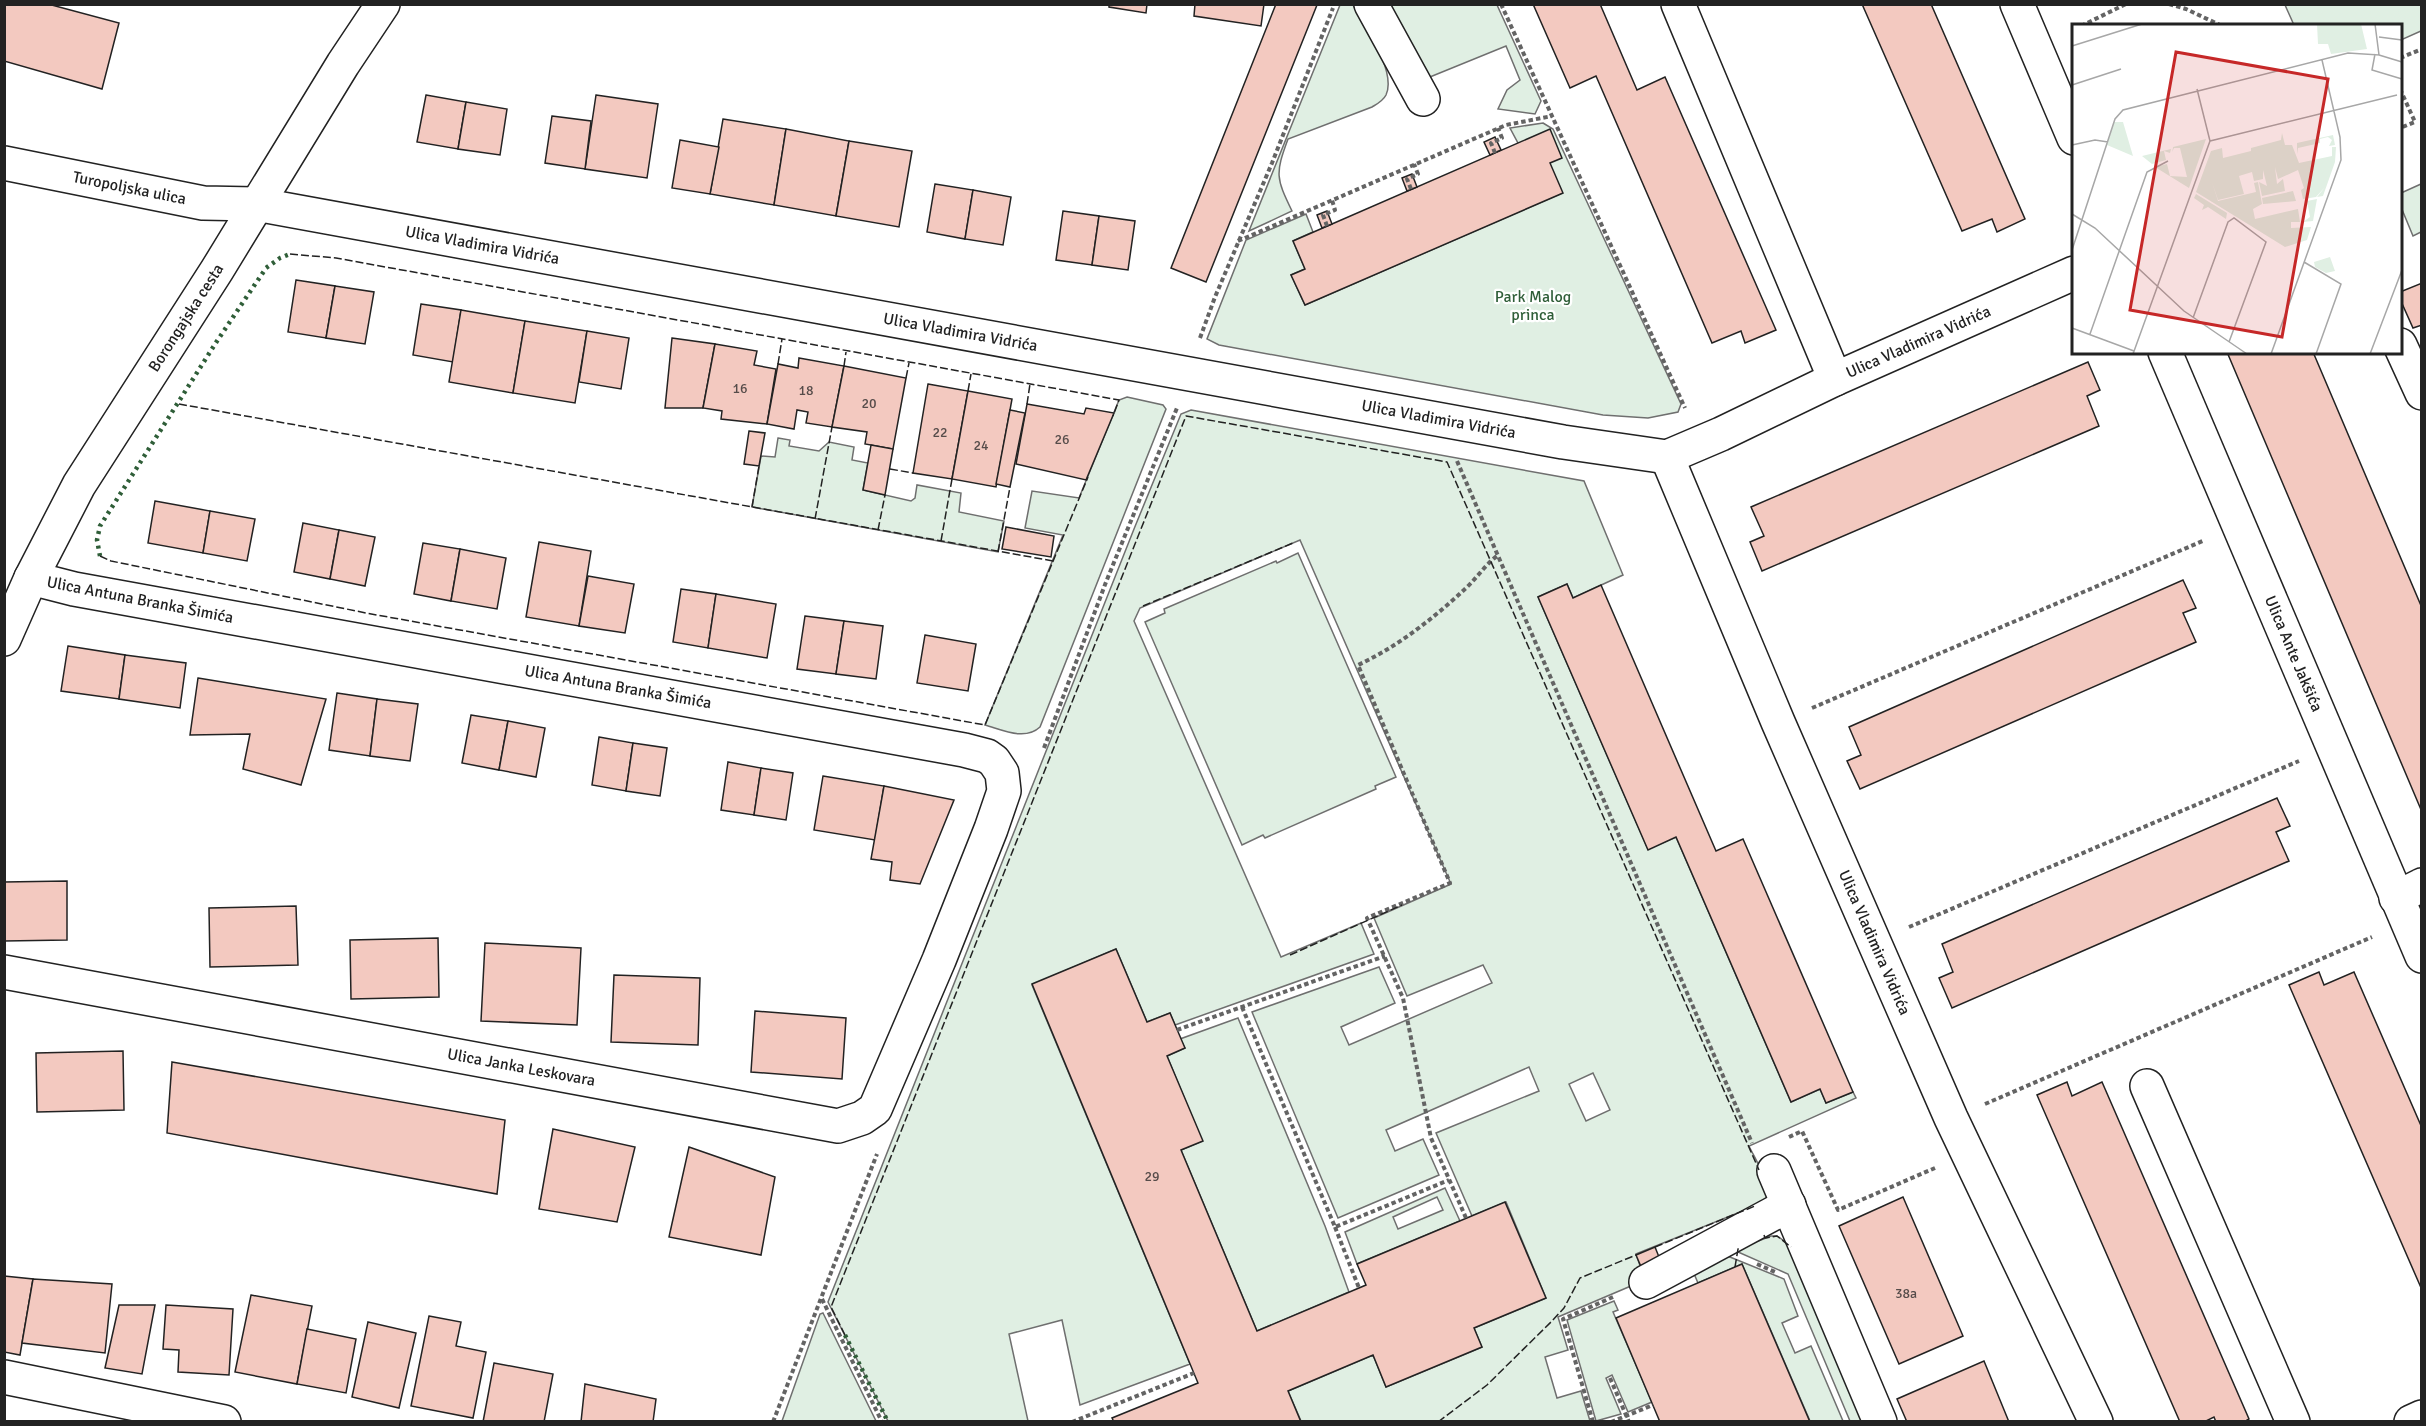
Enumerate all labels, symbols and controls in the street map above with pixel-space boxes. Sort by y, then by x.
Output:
inset map [2072,24,2402,354]
street label: Turopoljska ulica [71,167,188,209]
street label: Ulica Vladimira Vidrića [404,222,561,269]
street label: Borongajska cesta [144,260,228,376]
park label: Park Malog princa [1495,287,1571,325]
street label: Ulica Vladimira Vidrića [1843,301,1994,383]
street label: Ulica Vladimira Vidrića [882,309,1039,356]
house number: 16 [732,380,748,397]
house number: 18 [798,382,814,399]
house number: 20 [861,395,877,412]
street label: Ulica Vladimira Vidrića [1360,396,1517,443]
house number: 22 [932,424,948,441]
house number: 26 [1054,431,1070,448]
house number: 24 [973,437,989,454]
street label: Ulica Antuna Branka Šimića [45,572,235,628]
street label: Ulica Ante Jakšića [2260,593,2327,715]
street label: Ulica Antuna Branka Šimića [523,661,713,713]
street label: Ulica Vladimira Vidrića [1834,867,1915,1018]
street label: Ulica Janka Leskovara [446,1044,597,1091]
house number: 29 [1144,1168,1160,1185]
house number: 38a [1895,1285,1917,1302]

